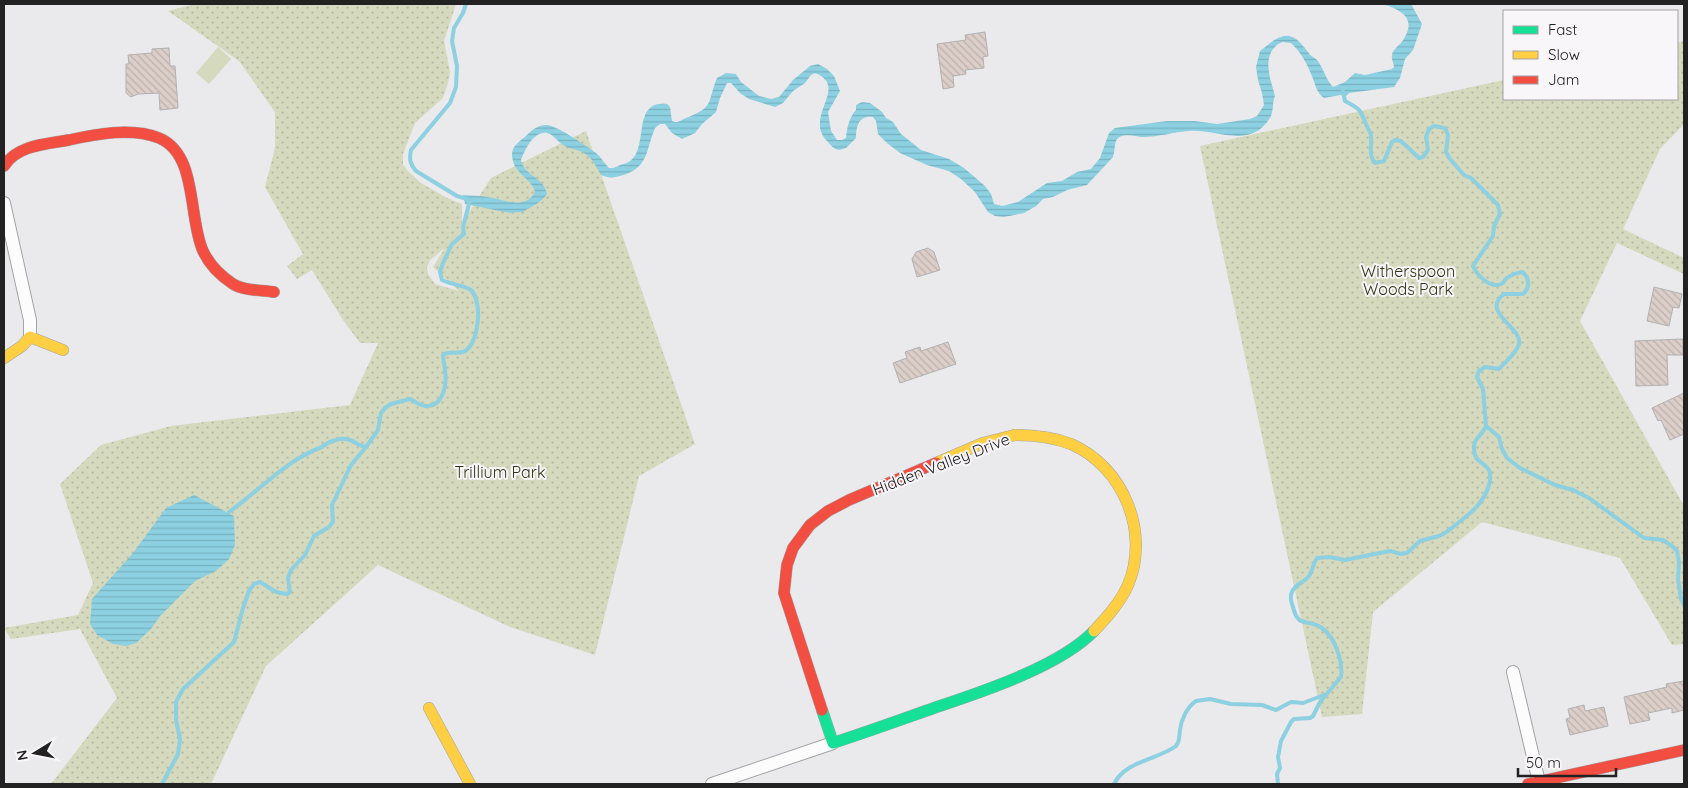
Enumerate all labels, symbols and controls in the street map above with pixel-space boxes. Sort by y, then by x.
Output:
legend [1503,10,1678,100]
text: Fast [1548,20,1577,39]
text: Slow [1548,45,1580,64]
text: Jam [1548,70,1579,89]
park label: Witherspoon Woods Park [1361,261,1455,299]
street label: Hidden Valley Drive [870,429,1012,499]
park label: Trillium Park [454,462,546,482]
north arrow [10,728,60,778]
scale bar [1518,746,1616,778]
text: N [12,749,32,762]
text: 50 m [1526,753,1561,772]

